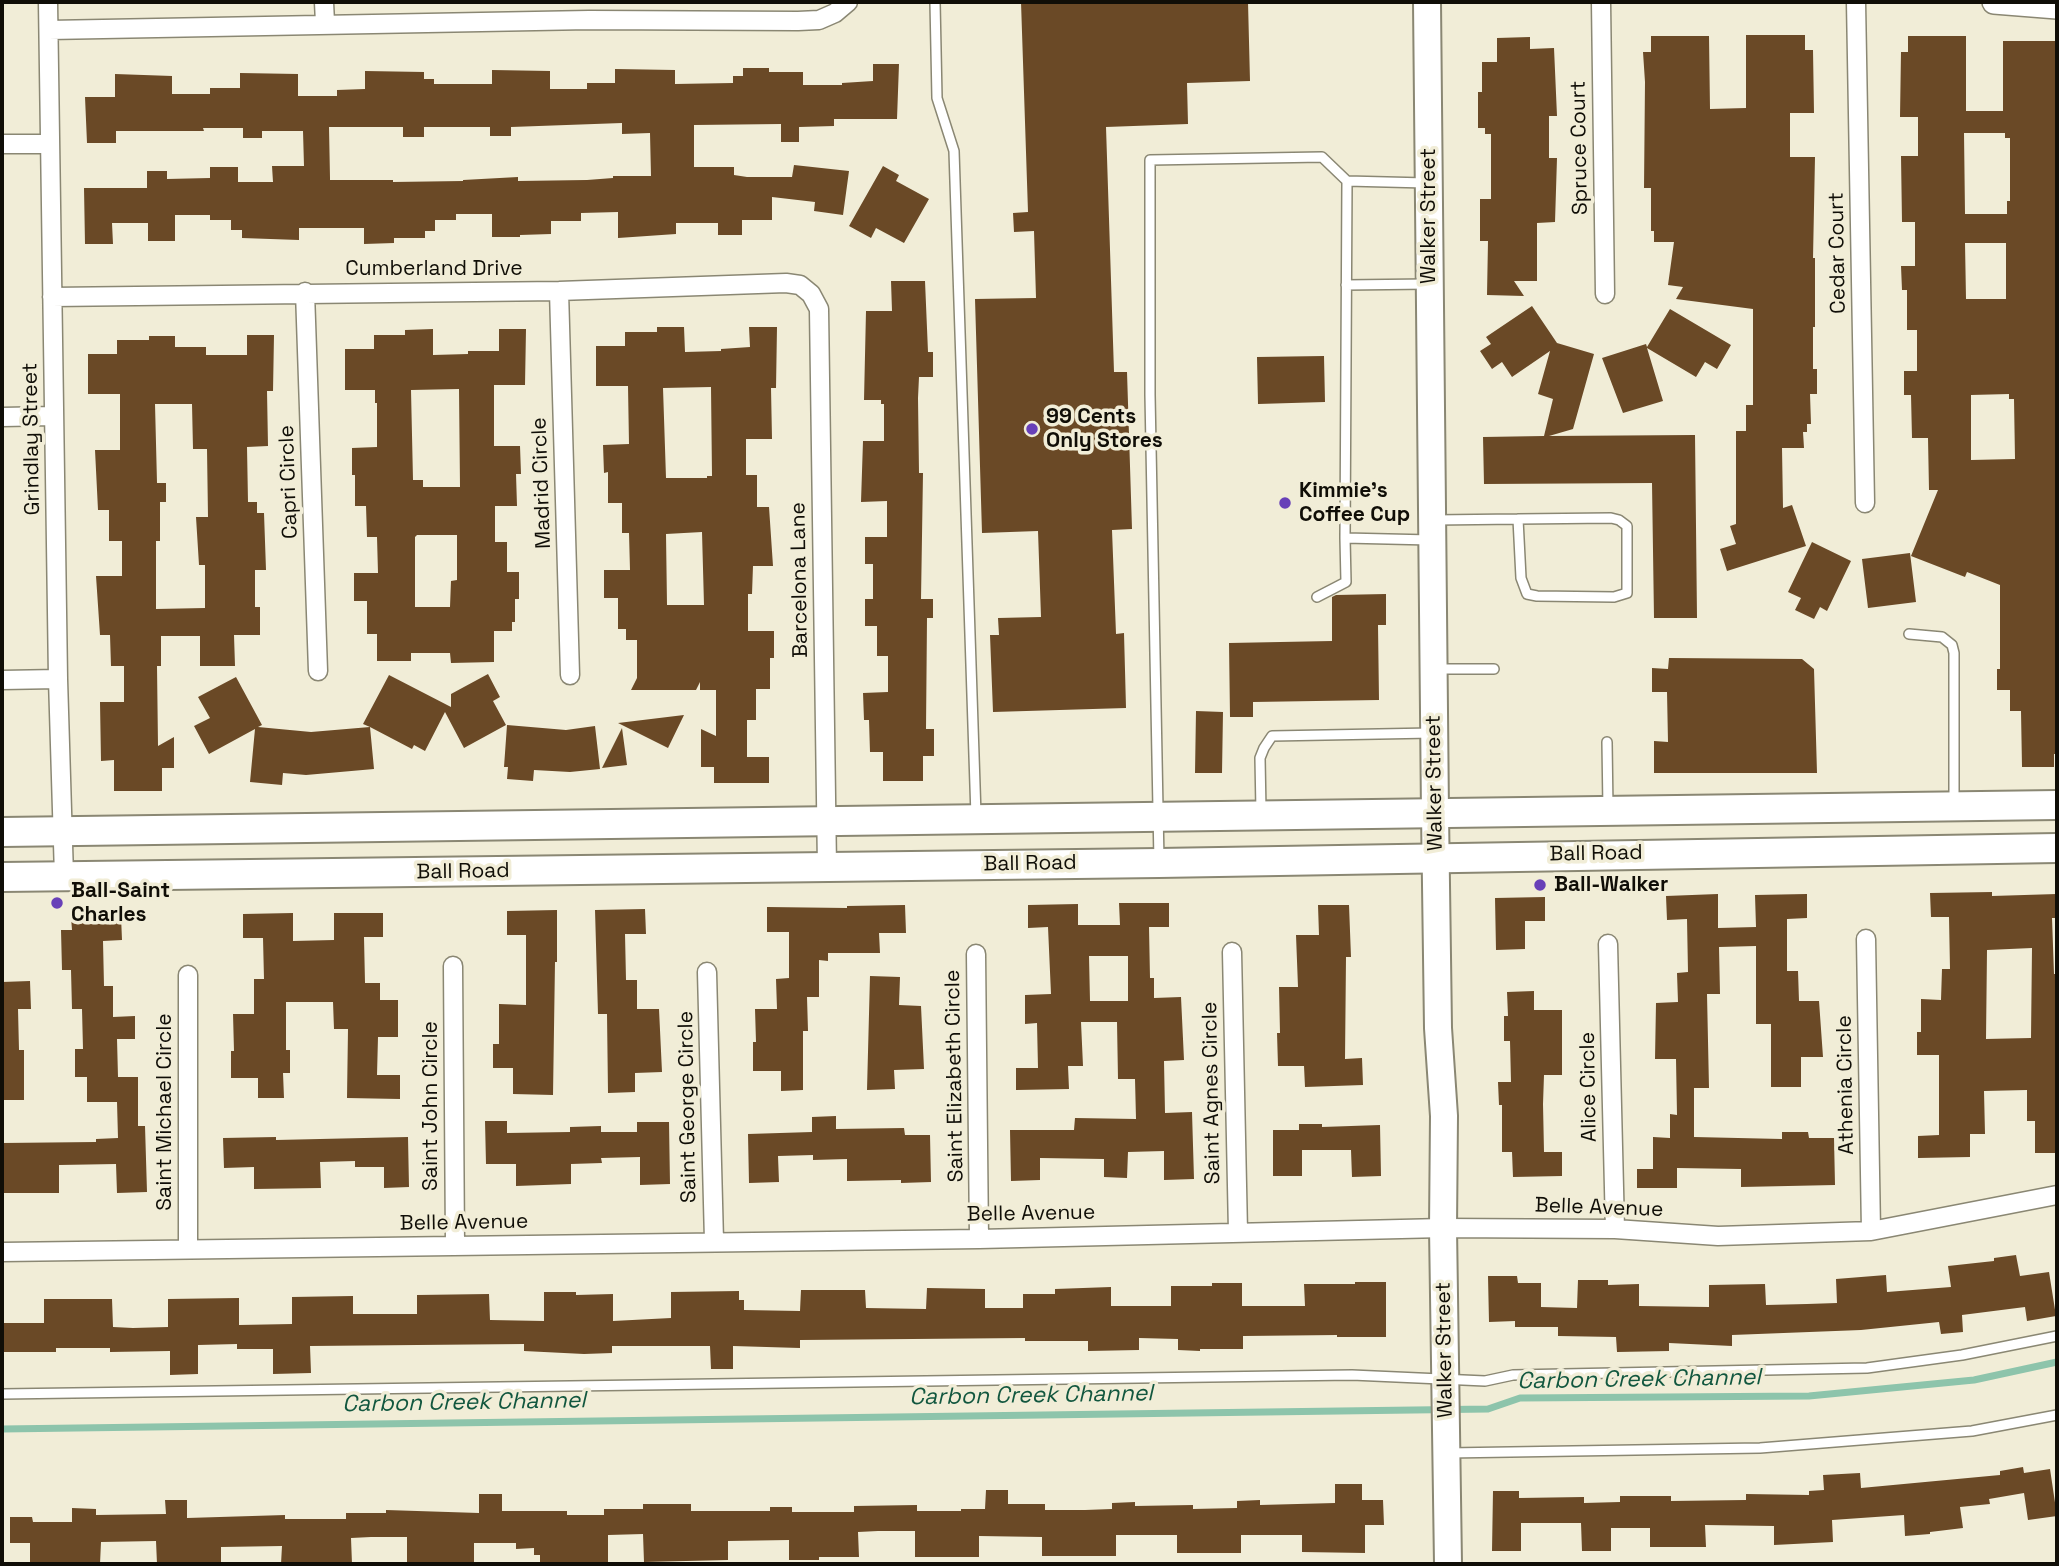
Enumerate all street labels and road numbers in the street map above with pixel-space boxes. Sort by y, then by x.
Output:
street label: Spruce Court [1566,81,1594,215]
street label: Walker Street [1416,148,1442,284]
street label: Cedar Court [1824,192,1852,314]
street label: Cumberland Drive [345,256,523,282]
street label: Grindlay Street [18,362,46,516]
street label: Madrid Circle [527,417,557,549]
street label: Capri Circle [274,425,304,539]
street label: Barcelona Lane [786,502,814,658]
street label: Walker Street [1421,715,1449,851]
street label: Ball Road [1549,841,1643,867]
street label: Ball Road [983,851,1077,877]
street label: Ball Road [416,859,510,885]
street label: Saint Elizabeth Circle [941,970,969,1182]
street label: Saint Agnes Circle [1198,1002,1226,1184]
street label: Saint George Circle [674,1011,702,1203]
street label: Saint Michael Circle [152,1013,178,1211]
street label: Athenia Circle [1832,1015,1860,1155]
street label: Saint John Circle [418,1021,444,1191]
street label: Alice Circle [1575,1032,1603,1142]
street label: Belle Avenue [1534,1193,1664,1223]
street label: Belle Avenue [966,1200,1096,1228]
street label: Belle Avenue [399,1209,529,1237]
street label: Walker Street [1431,1282,1459,1418]

